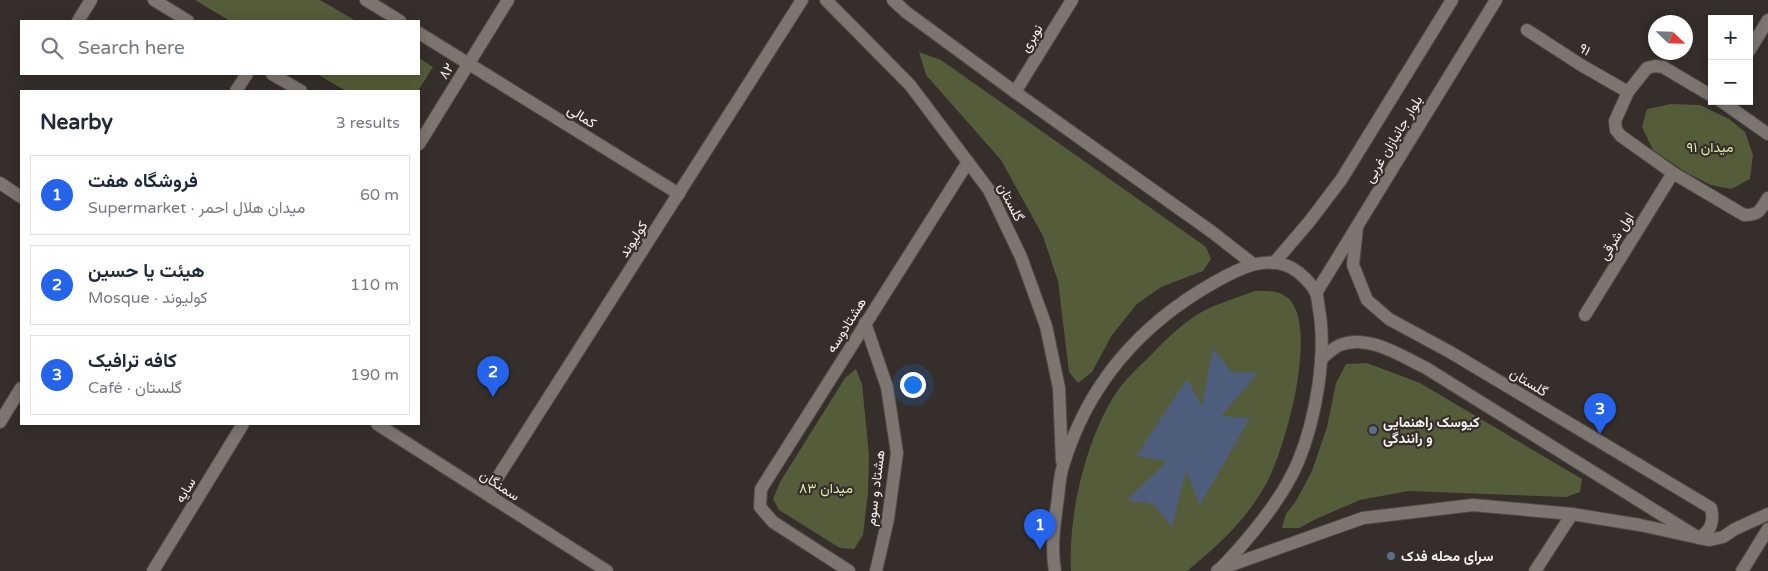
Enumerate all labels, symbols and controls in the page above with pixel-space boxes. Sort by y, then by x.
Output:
north arrow [1648,15,1693,60]
map controls [1708,15,1753,105]
button: + [1708,15,1753,60]
search box [20,20,420,75]
street label: نوبری [1016,21,1046,55]
icon: search [38,34,66,62]
text: Search here [78,37,185,59]
street label: ۹۱ [1576,39,1594,59]
street label: ۸۲ [435,60,458,82]
button: − [1708,60,1753,105]
street label: بلوار جانبازان غربی [1361,92,1426,186]
street label: کمالی [564,101,599,132]
text: Nearby [40,110,113,135]
text: 3 results [336,113,400,133]
park label: میدان ۹۱ [1686,139,1734,156]
text: فروشگاه هفت [88,170,198,192]
street label: گلستان [994,180,1027,224]
text: 1 [52,185,62,205]
text: 60 m [360,185,399,205]
text: Supermarket · میدان هلال احمر [88,198,305,218]
street label: اول شرقی [1595,209,1639,264]
street label: کولیوند [615,218,651,261]
text: هیئت یا حسین [88,260,205,282]
text: 2 [52,275,62,295]
text: 110 m [350,275,399,295]
text: Mosque · کولیوند [88,288,208,308]
street label: هشتادوسه [823,294,870,356]
text: کافه ترافیک [88,350,177,372]
pin: 2 [477,356,509,397]
text: 3 [52,365,62,385]
text: 190 m [350,365,399,385]
street label: گلستان [1507,365,1551,400]
your location [900,372,926,398]
text: Café · گلستان [88,378,182,398]
pin: 3 [1584,393,1616,434]
place label: کیوسک راهنمایی و رانندگی [1383,414,1480,447]
marker: کیوسک راهنمایی و رانندگی [1367,424,1379,436]
street label: هشتاد و سوم [862,449,889,527]
street label: سمنگان [477,466,523,505]
street label: سایه [171,475,199,506]
park label: میدان ۸۳ [799,480,853,497]
pin: 1 [1024,509,1056,550]
place label: سرای محله فدک [1401,548,1493,565]
marker: سرای محله فدک [1385,550,1397,562]

